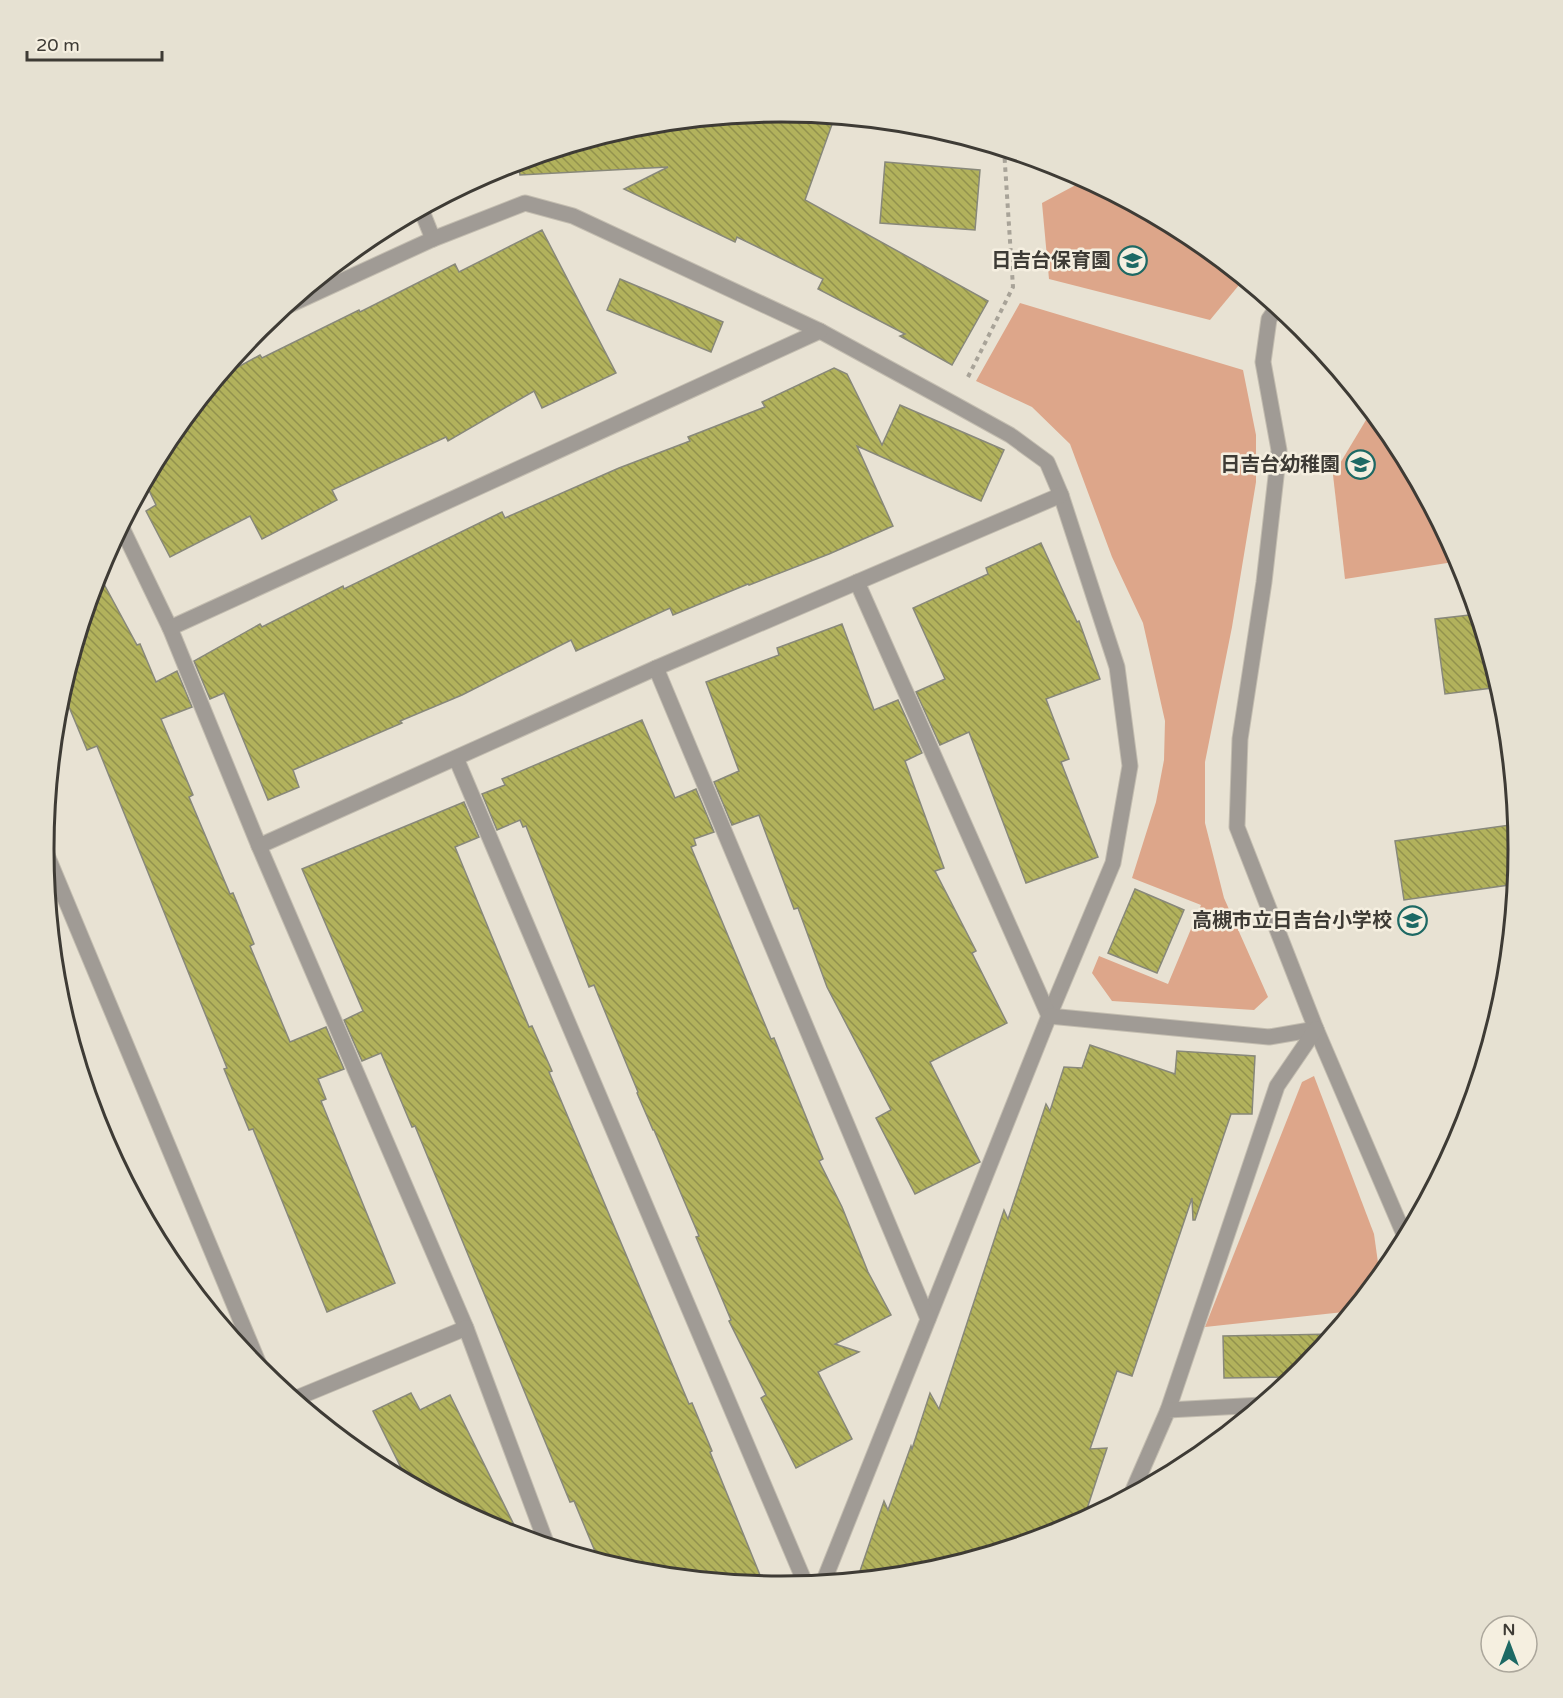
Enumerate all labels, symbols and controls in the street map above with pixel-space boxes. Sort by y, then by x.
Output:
scale bar [27,24,162,62]
text: 20 m [36,34,80,56]
school or university icon: 日吉台保育園 [1116,245,1148,277]
place label: 日吉台保育園 [991,249,1111,273]
school or university icon: 日吉台幼稚園 [1345,449,1377,481]
place label: 日吉台幼稚園 [1220,453,1340,477]
school or university icon: 高槻市立日吉台小学校 [1397,905,1429,937]
place label: 高槻市立日吉台小学校 [1192,909,1392,933]
north arrow [1479,1614,1539,1674]
text: N [1503,1620,1515,1640]

